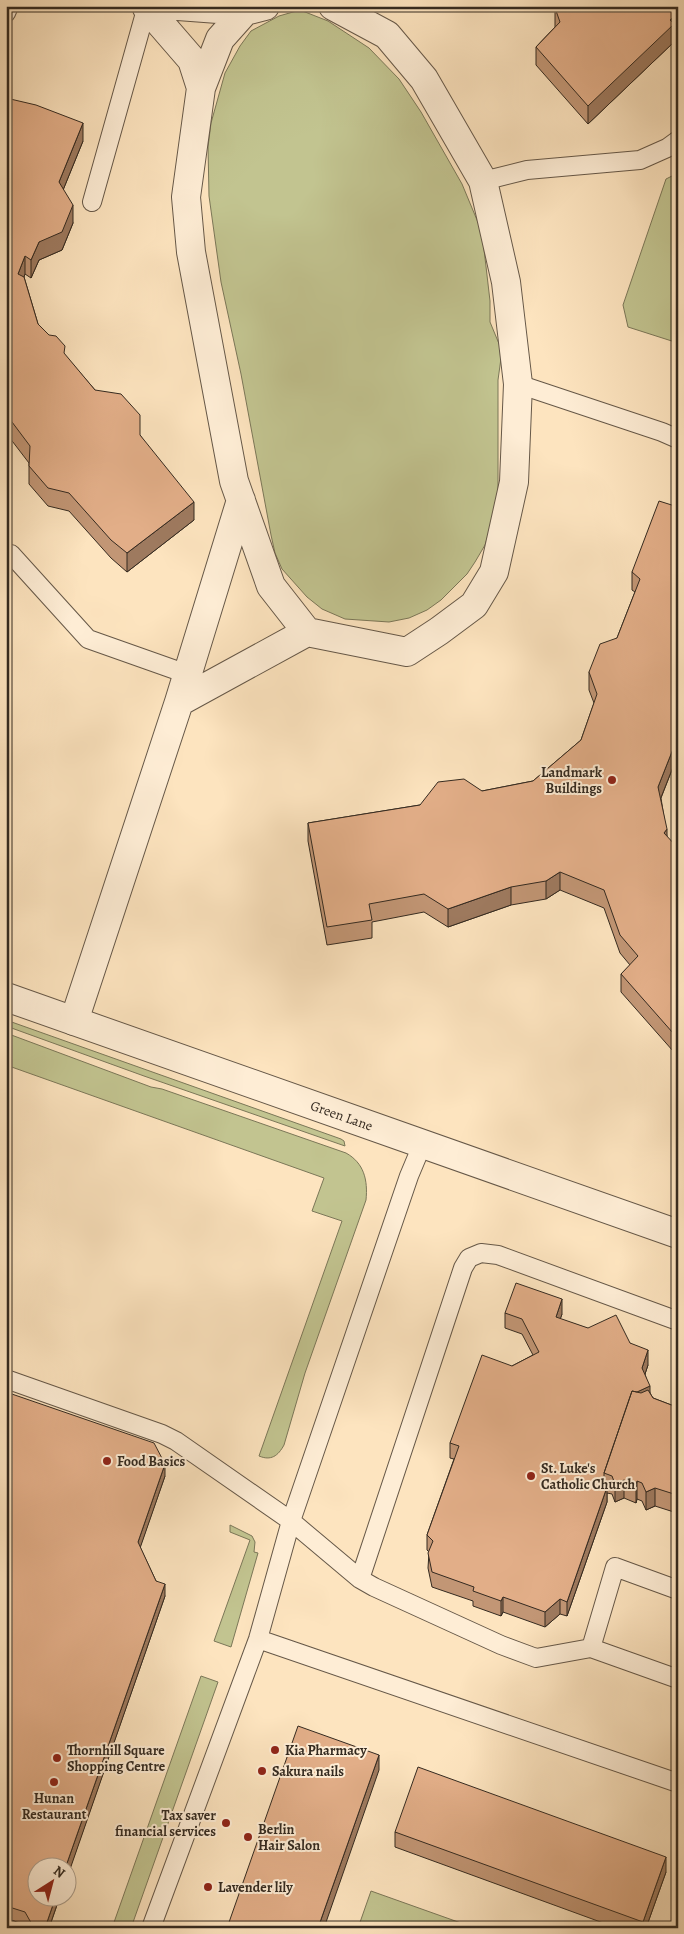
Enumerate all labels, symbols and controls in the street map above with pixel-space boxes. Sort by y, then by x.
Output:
place label: Landmark Buildings [541,763,603,798]
marker: Landmark Buildings [606,774,618,786]
street label: Green Lane [308,1096,376,1135]
place label: Food Basics [117,1452,186,1471]
marker: Food Basics [101,1455,113,1467]
place label: St. Luke's Catholic Church [541,1459,636,1494]
marker: St. Luke's Catholic Church [525,1470,537,1482]
place label: Thornhill Square Shopping Centre [67,1741,166,1776]
place label: Kia Pharmacy [285,1741,367,1760]
marker: Kia Pharmacy [269,1744,281,1756]
marker: Thornhill Square Shopping Centre [51,1752,63,1764]
place label: Sakura nails [272,1762,344,1781]
marker: Sakura nails [256,1765,268,1777]
marker: Hunan Restaurant [48,1776,60,1788]
place label: Hunan Restaurant [22,1789,87,1824]
place label: Tax saver financial services [115,1806,216,1841]
marker: Tax saver financial services [220,1817,232,1829]
place label: Berlin Hair Salon [258,1820,320,1855]
marker: Berlin Hair Salon [242,1831,254,1843]
north arrow [28,1856,78,1906]
text: N [50,1861,69,1883]
place label: Lavender lily [218,1878,293,1897]
marker: Lavender lily [202,1881,214,1893]

